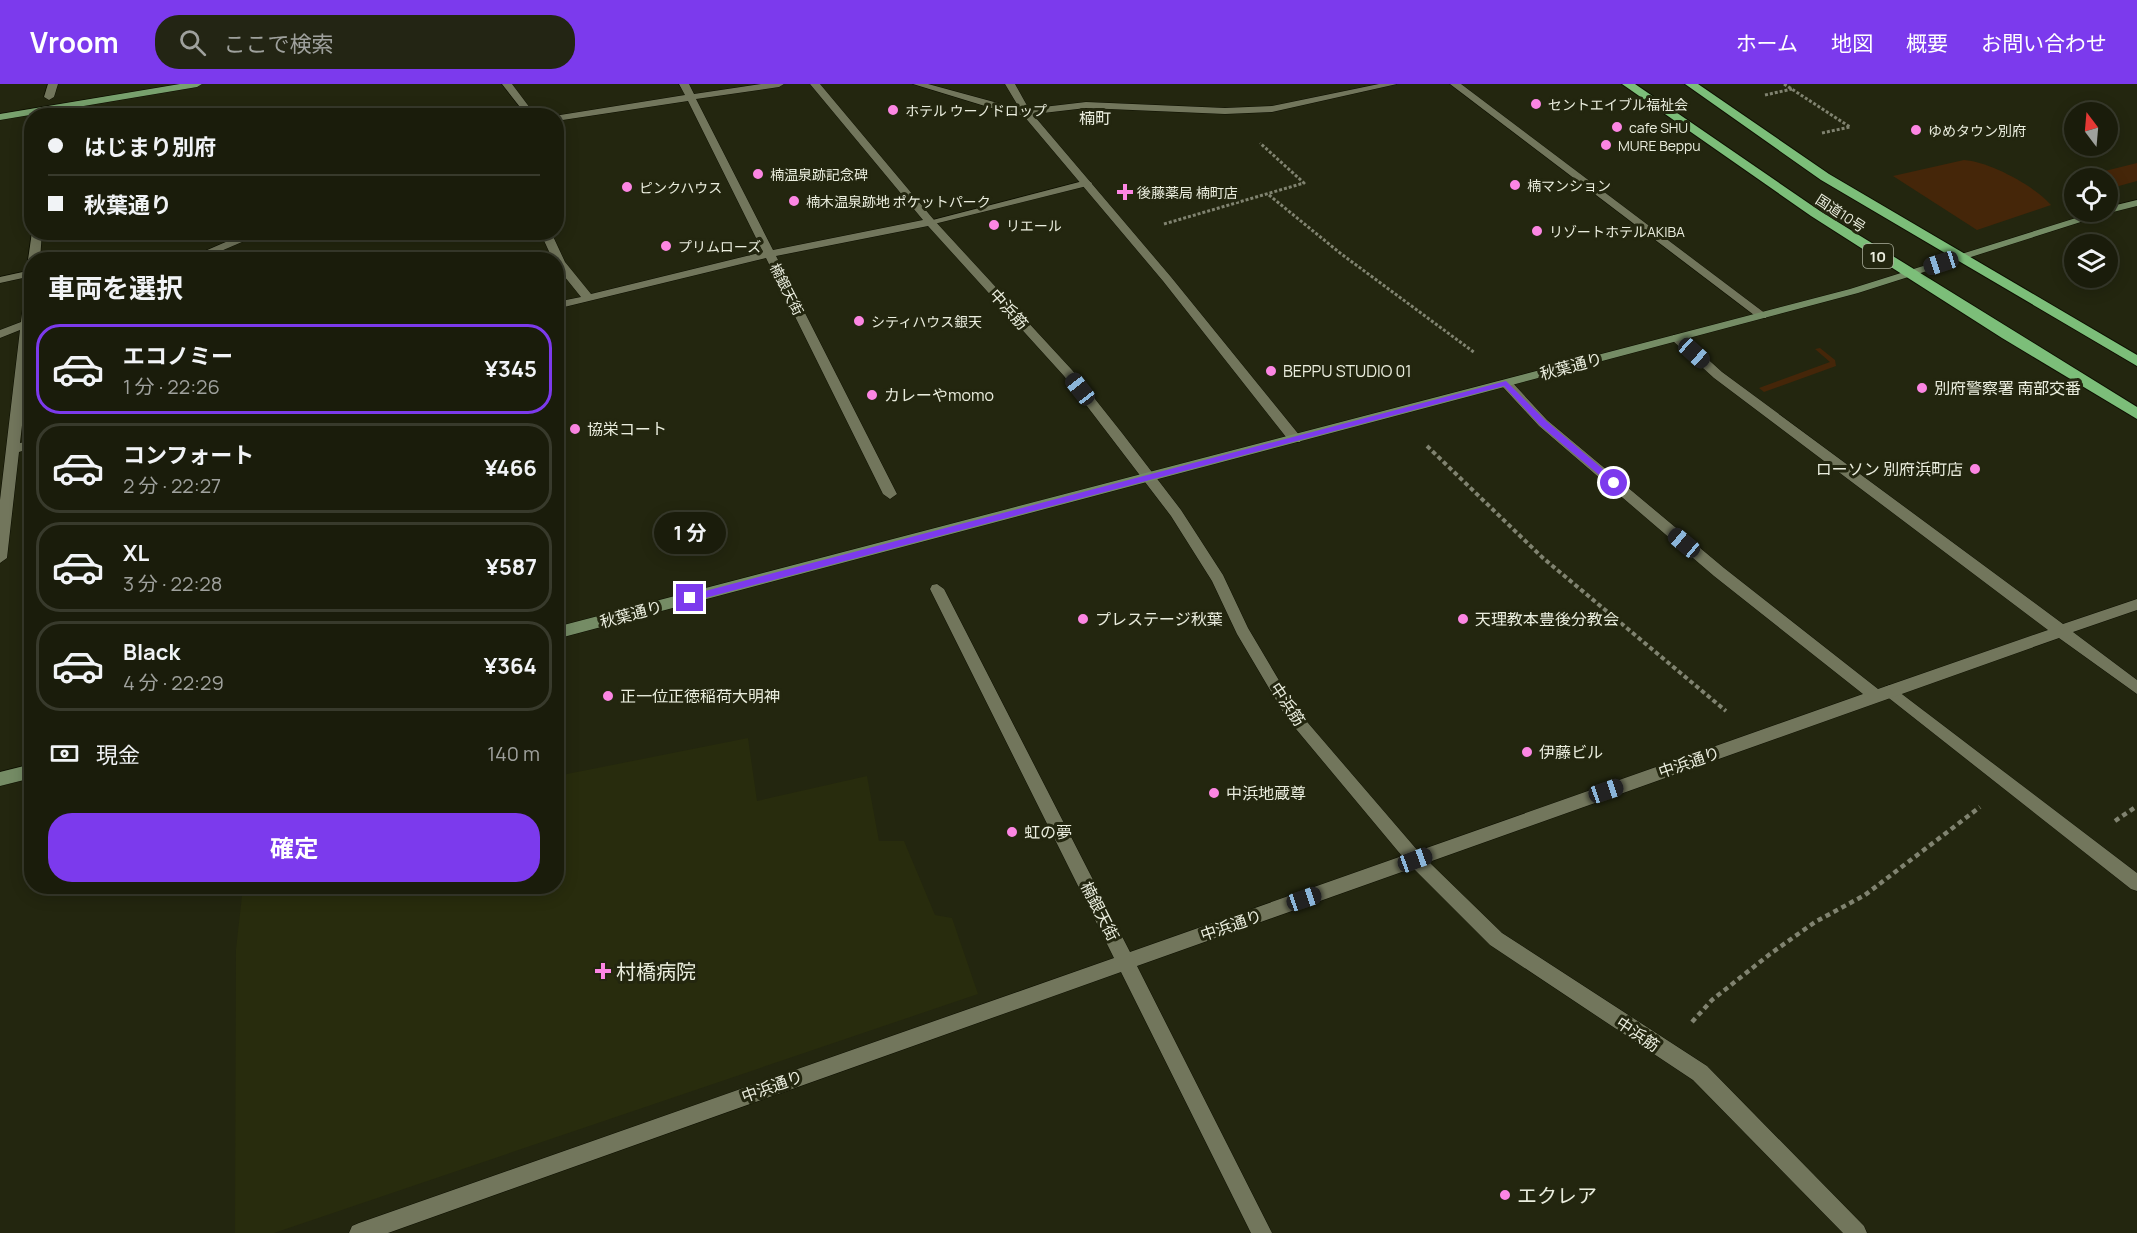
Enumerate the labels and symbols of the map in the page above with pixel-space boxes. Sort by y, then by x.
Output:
place label: セントエイブル福祉会 [1548,95,1688,114]
marker: セントエイブル福祉会 [1529,97,1543,111]
place label: ホテル ウーノドロップ [905,101,1047,120]
north arrow [2064,102,2118,156]
marker: ホテル ウーノドロップ [886,103,900,117]
district label: 楠町 [1079,107,1111,129]
place label: cafe SHU [1629,118,1688,137]
marker: cafe SHU [1610,120,1624,134]
place label: ゆめタウン別府 [1928,121,2026,140]
marker: ゆめタウン別府 [1909,123,1923,137]
place label: MURE Beppu [1618,136,1701,155]
marker: MURE Beppu [1599,138,1613,152]
place label: 楠温泉跡記念碑 [770,165,868,184]
marker: 楠温泉跡記念碑 [751,167,765,181]
place label: 楠マンション [1527,176,1611,195]
place label: ピンクハウス [639,178,722,197]
marker: 楠マンション [1508,178,1522,192]
marker: ピンクハウス [620,180,634,194]
place label: 後藤薬局 楠町店 [1137,183,1238,202]
marker: 後藤薬局 楠町店 [1118,185,1132,199]
street label: 国道10号 [1812,190,1870,236]
place label: 楠木温泉跡地 ポケットパーク [806,192,991,211]
marker: 楠木温泉跡地 ポケットパーク [787,194,801,208]
place label: リエール [1006,216,1062,235]
marker: リエール [987,218,1001,232]
place label: リゾートホテルAKIBA [1549,222,1685,241]
marker: リゾートホテルAKIBA [1530,224,1544,238]
place label: プリムローズ [678,237,761,256]
marker: プリムローズ [659,239,673,253]
road number: 10 [1863,244,1893,268]
car [1921,249,1961,277]
street label: 楠銀天街 [766,260,808,318]
street label: 中浜筋 [985,284,1033,334]
place label: シティハウス銀天 [871,312,982,331]
marker: シティハウス銀天 [852,314,866,328]
car [1675,334,1713,372]
street label: 秋葉通り [1537,347,1605,385]
place label: BEPPU STUDIO 01 [1283,360,1412,382]
marker: BEPPU STUDIO 01 [1264,364,1278,378]
car [1062,369,1098,409]
place label: 別府警察署 南部交番 [1934,377,2081,399]
marker: 別府警察署 南部交番 [1915,381,1929,395]
place label: カレーやmomo [884,384,994,406]
marker: カレーやmomo [865,388,879,402]
place label: 協栄コート [587,418,667,440]
marker: 協栄コート [568,422,582,436]
place label: ローソン 別府浜町店 [1816,458,1963,480]
marker: ローソン 別府浜町店 [1968,462,1982,476]
route start [1600,469,1627,496]
callout: 1 分 [654,511,726,553]
car [1664,525,1704,561]
route end [676,584,703,611]
street label: 秋葉通り [597,595,665,633]
place label: プレステージ秋葉 [1095,608,1223,630]
place label: 天理教本豊後分教会 [1475,608,1619,630]
marker: プレステージ秋葉 [1076,612,1090,626]
marker: 天理教本豊後分教会 [1456,612,1470,626]
street label: 中浜筋 [1265,678,1311,730]
place label: 正一位正徳稲荷大明神 [620,685,780,707]
marker: 正一位正徳稲荷大明神 [601,689,615,703]
place label: 伊藤ビル [1539,741,1603,763]
street label: 中浜通り [1655,741,1723,783]
marker: 伊藤ビル [1520,745,1534,759]
car [1586,777,1626,805]
place label: 中浜地蔵尊 [1226,782,1306,804]
marker: 中浜地蔵尊 [1207,786,1221,800]
place label: 虹の夢 [1024,821,1072,843]
marker: 虹の夢 [1005,825,1019,839]
car [1395,845,1435,875]
street label: 楠銀天街 [1076,877,1124,945]
car [1284,885,1324,913]
street label: 中浜通り [1197,904,1265,946]
place label: 村橋病院 [616,958,696,985]
marker: 村橋病院 [594,962,612,980]
street label: 中浜筋 [1612,1011,1664,1057]
street label: 中浜通り [738,1065,806,1107]
place label: エクレア [1517,1182,1597,1209]
marker: エクレア [1498,1188,1512,1202]

